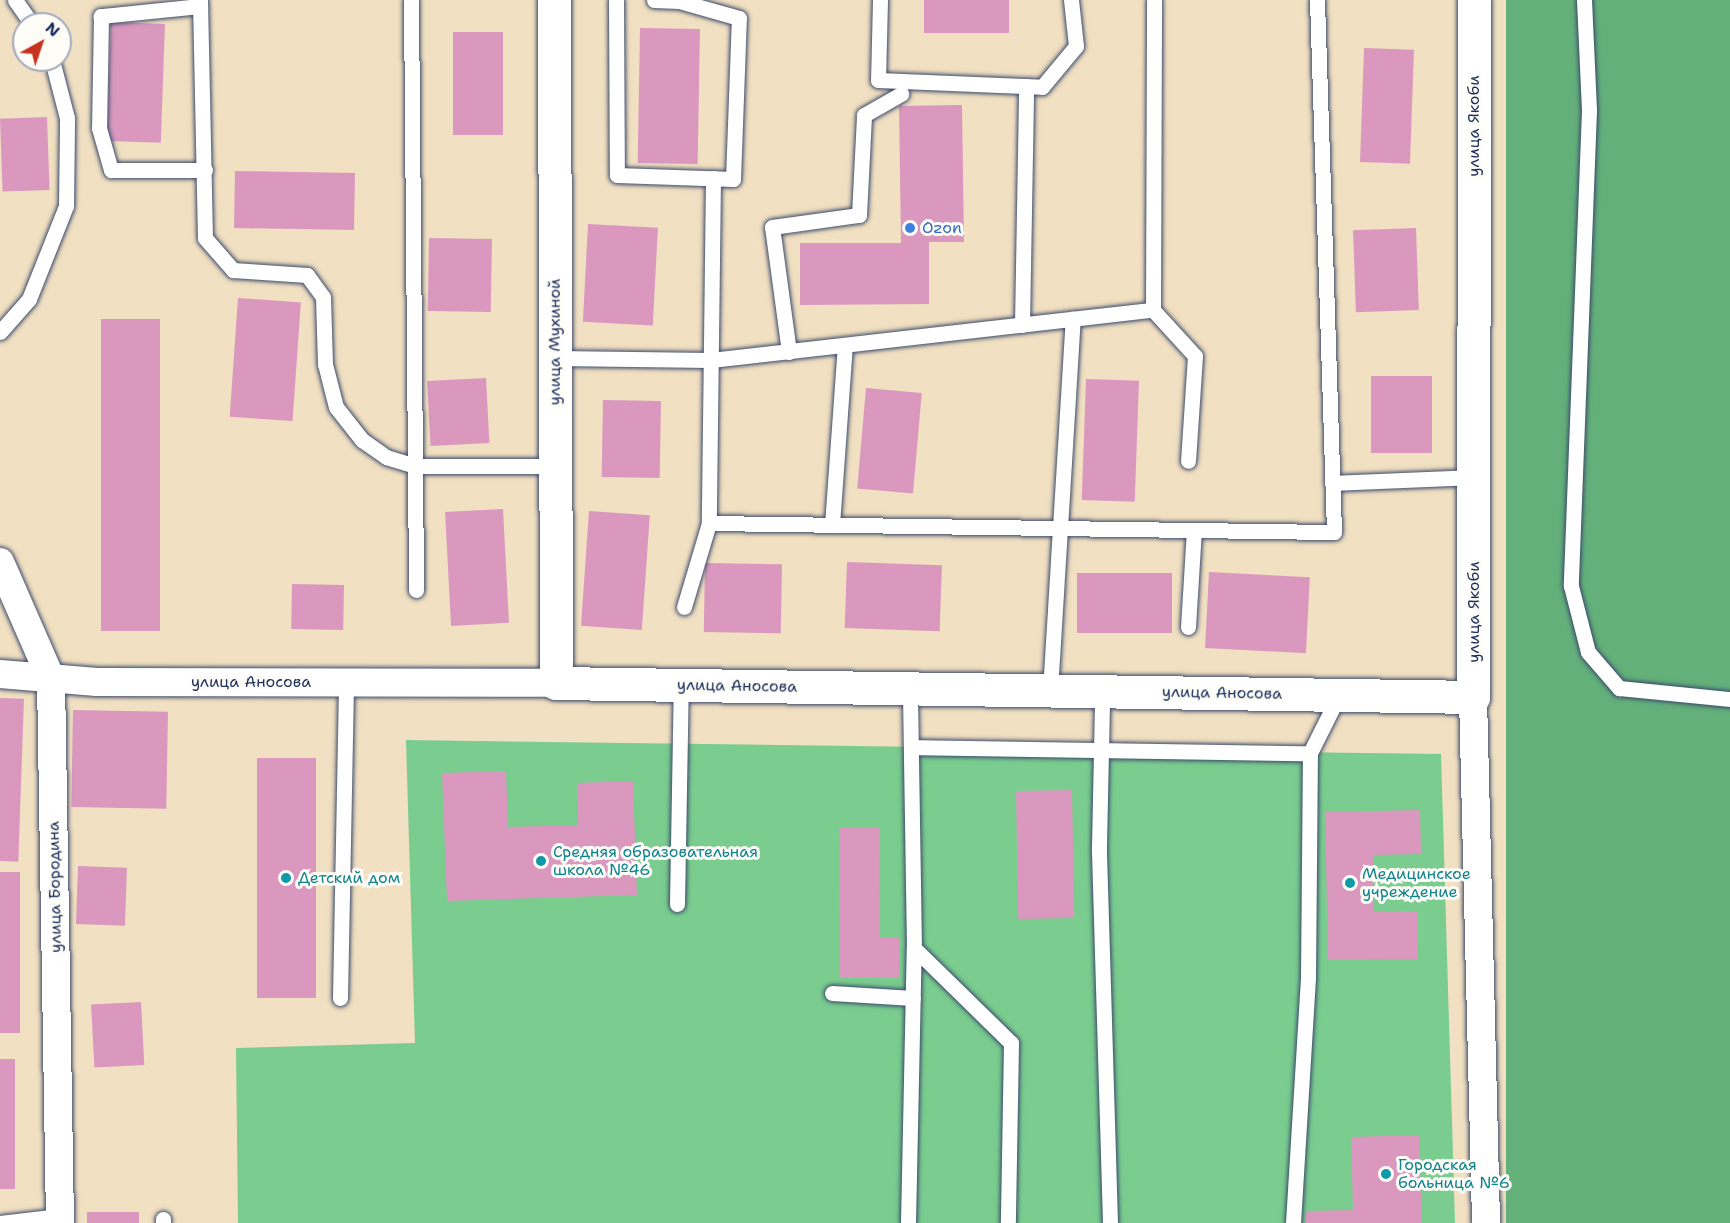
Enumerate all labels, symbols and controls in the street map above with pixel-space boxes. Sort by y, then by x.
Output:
north arrow [12,12,72,72]
text: N [41,17,64,41]
street label: улица Якоби [1464,75,1484,177]
place label: Ozon [922,218,962,238]
marker: Ozon [903,221,917,235]
street label: улица Мухиной [545,279,565,405]
street label: улица Якоби [1464,561,1484,663]
street label: улица Аносова [191,672,311,692]
street label: улица Аносова [677,675,797,697]
street label: улица Аносова [1162,682,1282,704]
street label: улица Бородина [44,821,66,953]
place label: Средняя образовательная школа №46 [553,842,758,880]
marker: Средняя образовательная школа №46 [534,854,548,868]
place label: Медицинское учреждение [1362,864,1471,902]
place label: Детский дом [298,868,400,888]
marker: Детский дом [279,871,293,885]
marker: Медицинское учреждение [1343,876,1357,890]
place label: Городская больница №6 [1398,1155,1510,1193]
marker: Городская больница №6 [1379,1167,1393,1181]

